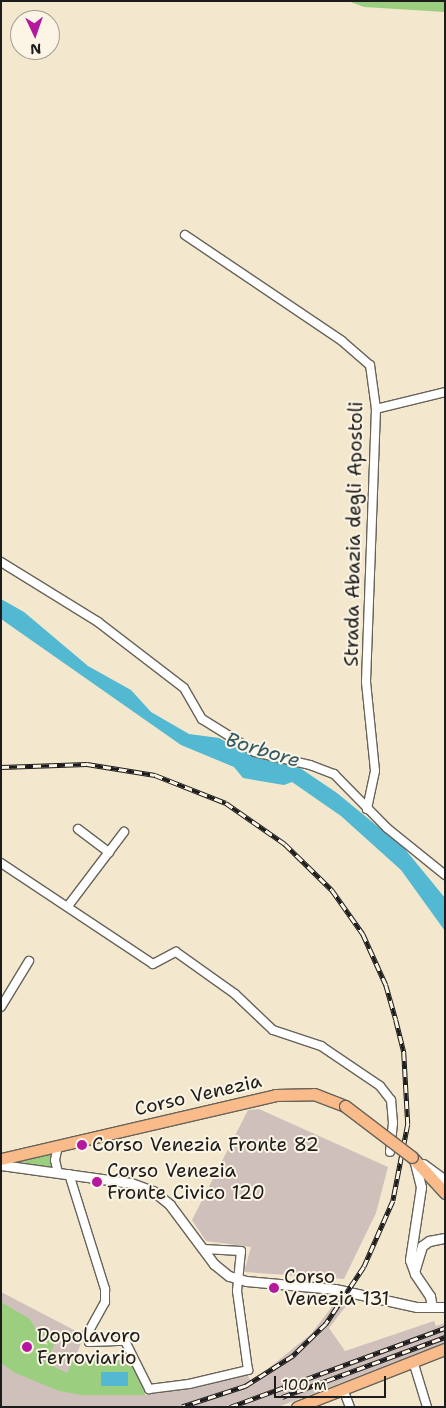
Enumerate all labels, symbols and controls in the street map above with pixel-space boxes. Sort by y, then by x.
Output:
north arrow [10,10,60,60]
text: N [30,40,42,58]
street label: Strada Abazia degli Apostoli [340,401,368,667]
water label: Borbore [223,727,303,773]
street label: Corso Venezia [132,1069,264,1121]
place label: Corso Venezia Fronte 82 [92,1134,319,1156]
marker: Corso Venezia Fronte 82 [76,1139,88,1151]
place label: Corso Venezia Fronte Civico 120 [107,1160,265,1204]
marker: Corso Venezia Fronte Civico 120 [91,1176,103,1188]
place label: Corso Venezia 131 [284,1266,389,1310]
marker: Corso Venezia 131 [268,1282,280,1294]
place label: Dopolavoro Ferroviario [37,1325,141,1369]
marker: Dopolavoro Ferroviario [21,1341,33,1353]
scale bar [276,1366,388,1398]
text: 100 m [282,1375,327,1395]

